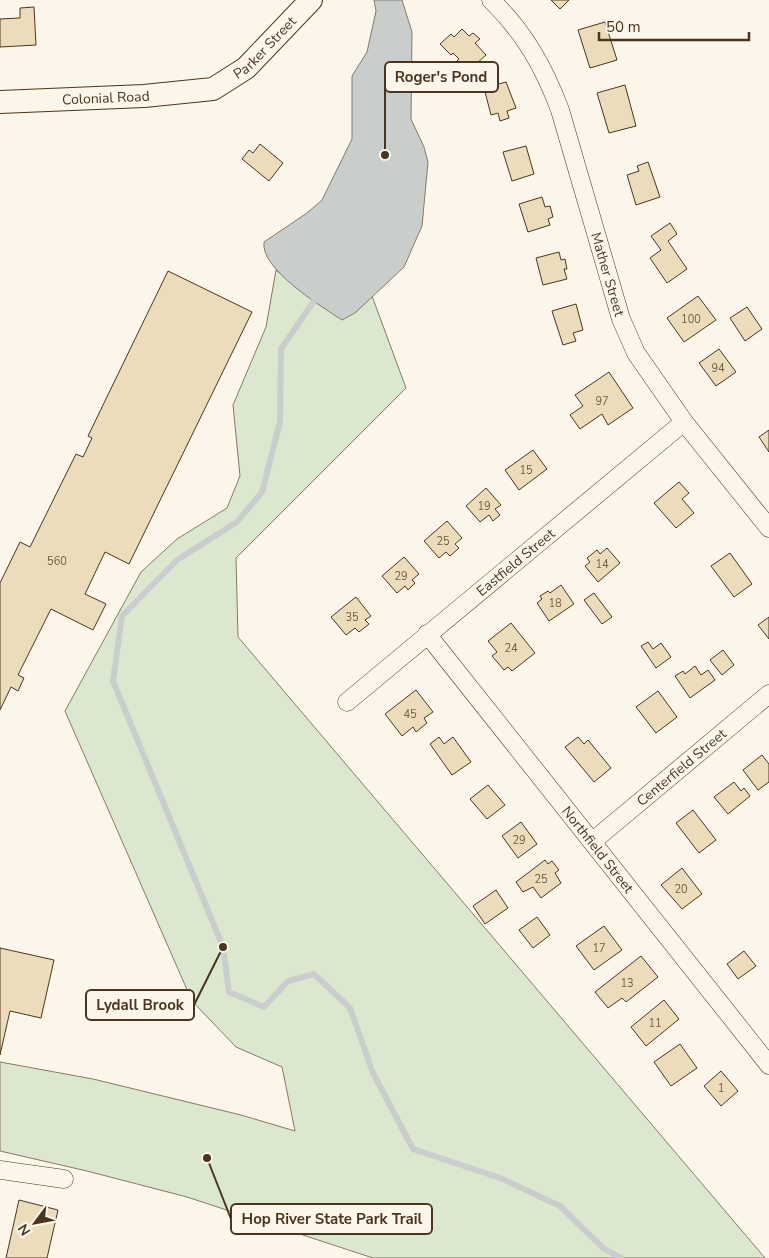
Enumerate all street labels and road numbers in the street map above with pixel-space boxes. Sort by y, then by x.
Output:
street label: Parker Street [229,12,300,83]
street label: Colonial Road [62,86,151,109]
street label: Mather Street [587,230,629,318]
street label: Eastfield Street [472,524,559,600]
street label: Centerfield Street [632,724,730,810]
street label: Northfield Street [558,802,638,897]

